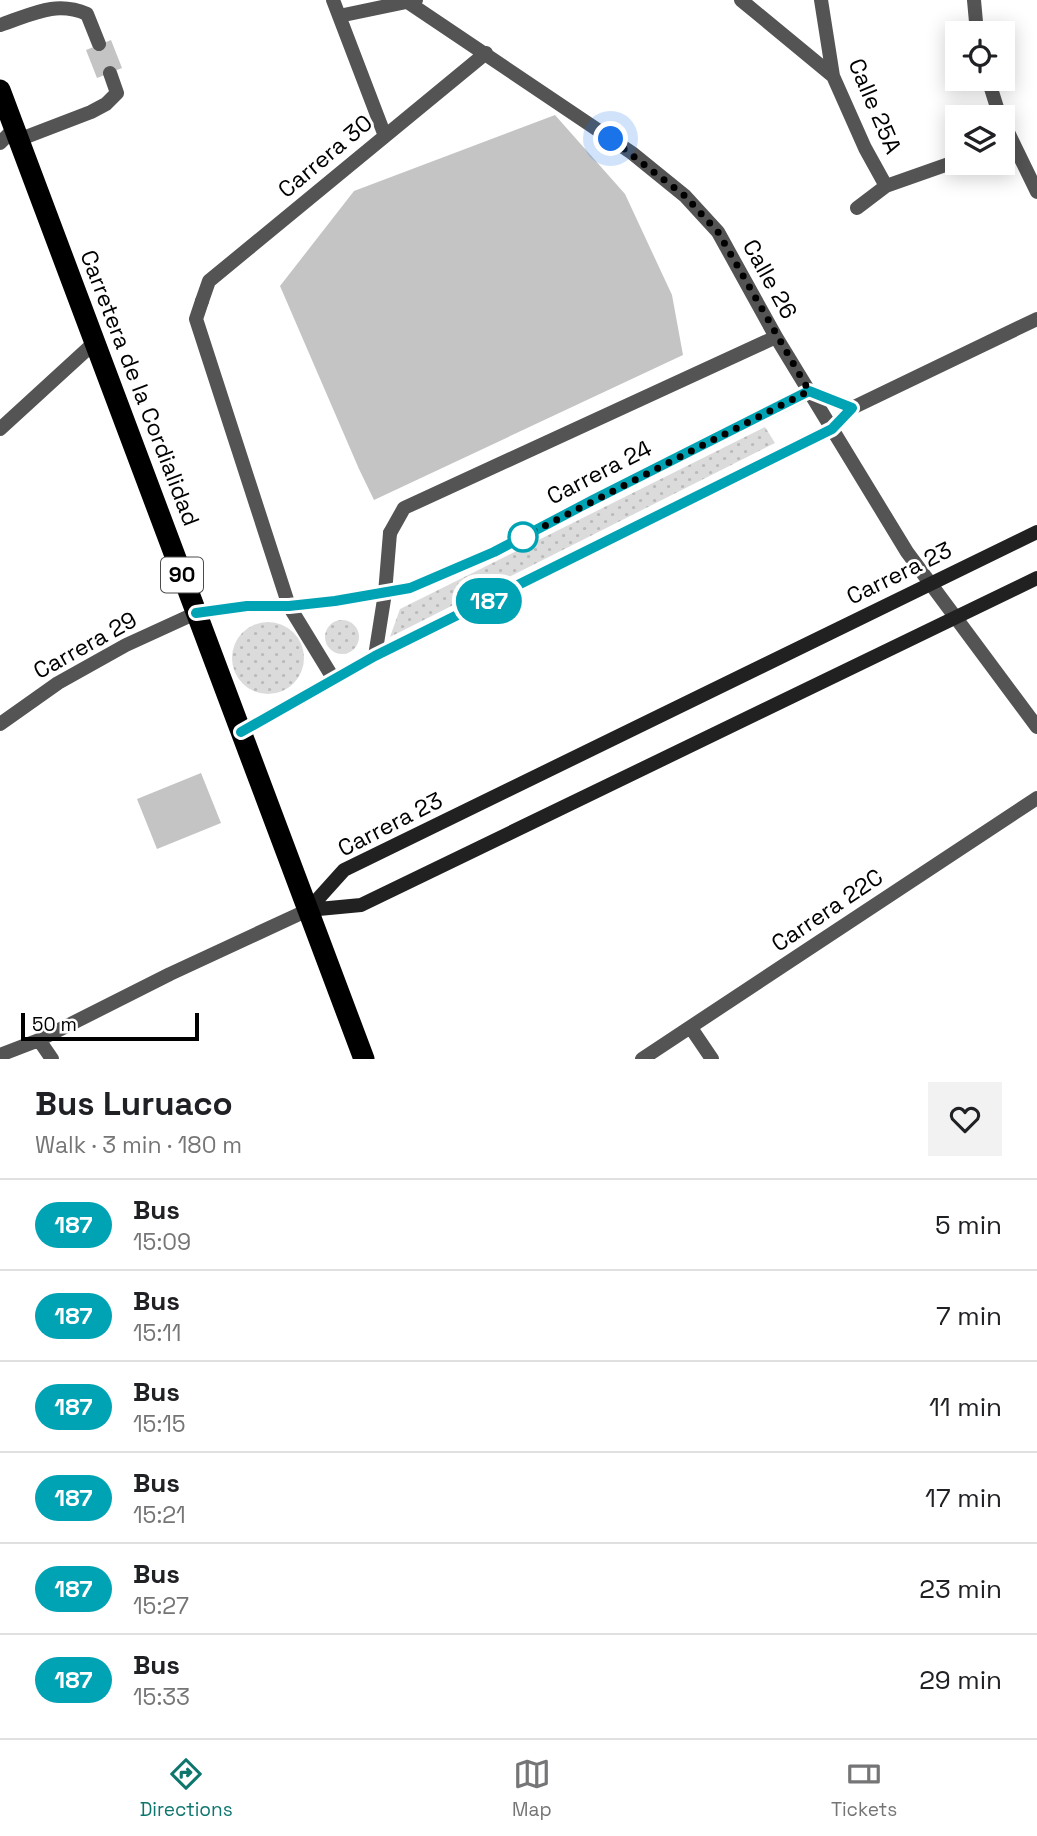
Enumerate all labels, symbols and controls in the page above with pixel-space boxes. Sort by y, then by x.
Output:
map controls [945,21,1015,175]
button: locate [945,21,1015,91]
street label: Calle 25A [841,54,909,158]
button: layers [945,105,1015,175]
street label: Carrera 30 [271,108,379,204]
your location [593,121,628,156]
street label: Calle 26 [736,234,804,324]
street label: Carretera de la Cordialidad [73,246,207,530]
street label: Carrera 24 [542,433,656,511]
unlabelled marker [508,522,538,552]
street label: Carrera 23 [841,535,957,611]
road number: 90 [161,558,203,592]
line badge: 187 [449,578,529,624]
text: 187 [470,585,508,616]
street label: Carrera 29 [28,604,142,686]
street label: Carrera 23 [333,785,447,863]
street label: Carrera 22C [765,862,889,958]
scale bar [21,1010,200,1042]
text: 50 m [32,1012,77,1037]
button: heart [928,1082,1002,1156]
text: Bus Luruaco [35,1083,233,1125]
text: Walk · 3 min · 180 m [35,1130,242,1160]
text: Bus [133,1193,180,1227]
text: 5 min [935,1208,1002,1242]
text: 187 [54,1209,93,1240]
text: 15:09 [133,1227,191,1257]
text: Bus [133,1284,180,1318]
text: 7 min [936,1299,1002,1333]
text: 187 [54,1300,93,1331]
text: 15:11 [133,1318,181,1348]
text: Bus [133,1375,180,1409]
text: 11 min [929,1390,1002,1424]
text: 187 [54,1391,93,1422]
text: 15:15 [133,1409,186,1439]
text: Bus [133,1466,180,1500]
text: 17 min [925,1481,1002,1515]
text: 187 [54,1482,93,1513]
text: 15:21 [133,1500,186,1530]
text: Bus [133,1557,180,1591]
text: 23 min [919,1572,1002,1606]
text: 187 [54,1573,93,1604]
text: 15:27 [133,1591,189,1621]
text: Bus [133,1648,180,1682]
text: 29 min [919,1663,1002,1697]
text: 187 [54,1664,93,1695]
text: 15:33 [133,1682,190,1712]
tab: Directions [140,1755,233,1822]
tab: Map [512,1755,552,1822]
tab: Tickets [831,1755,897,1822]

